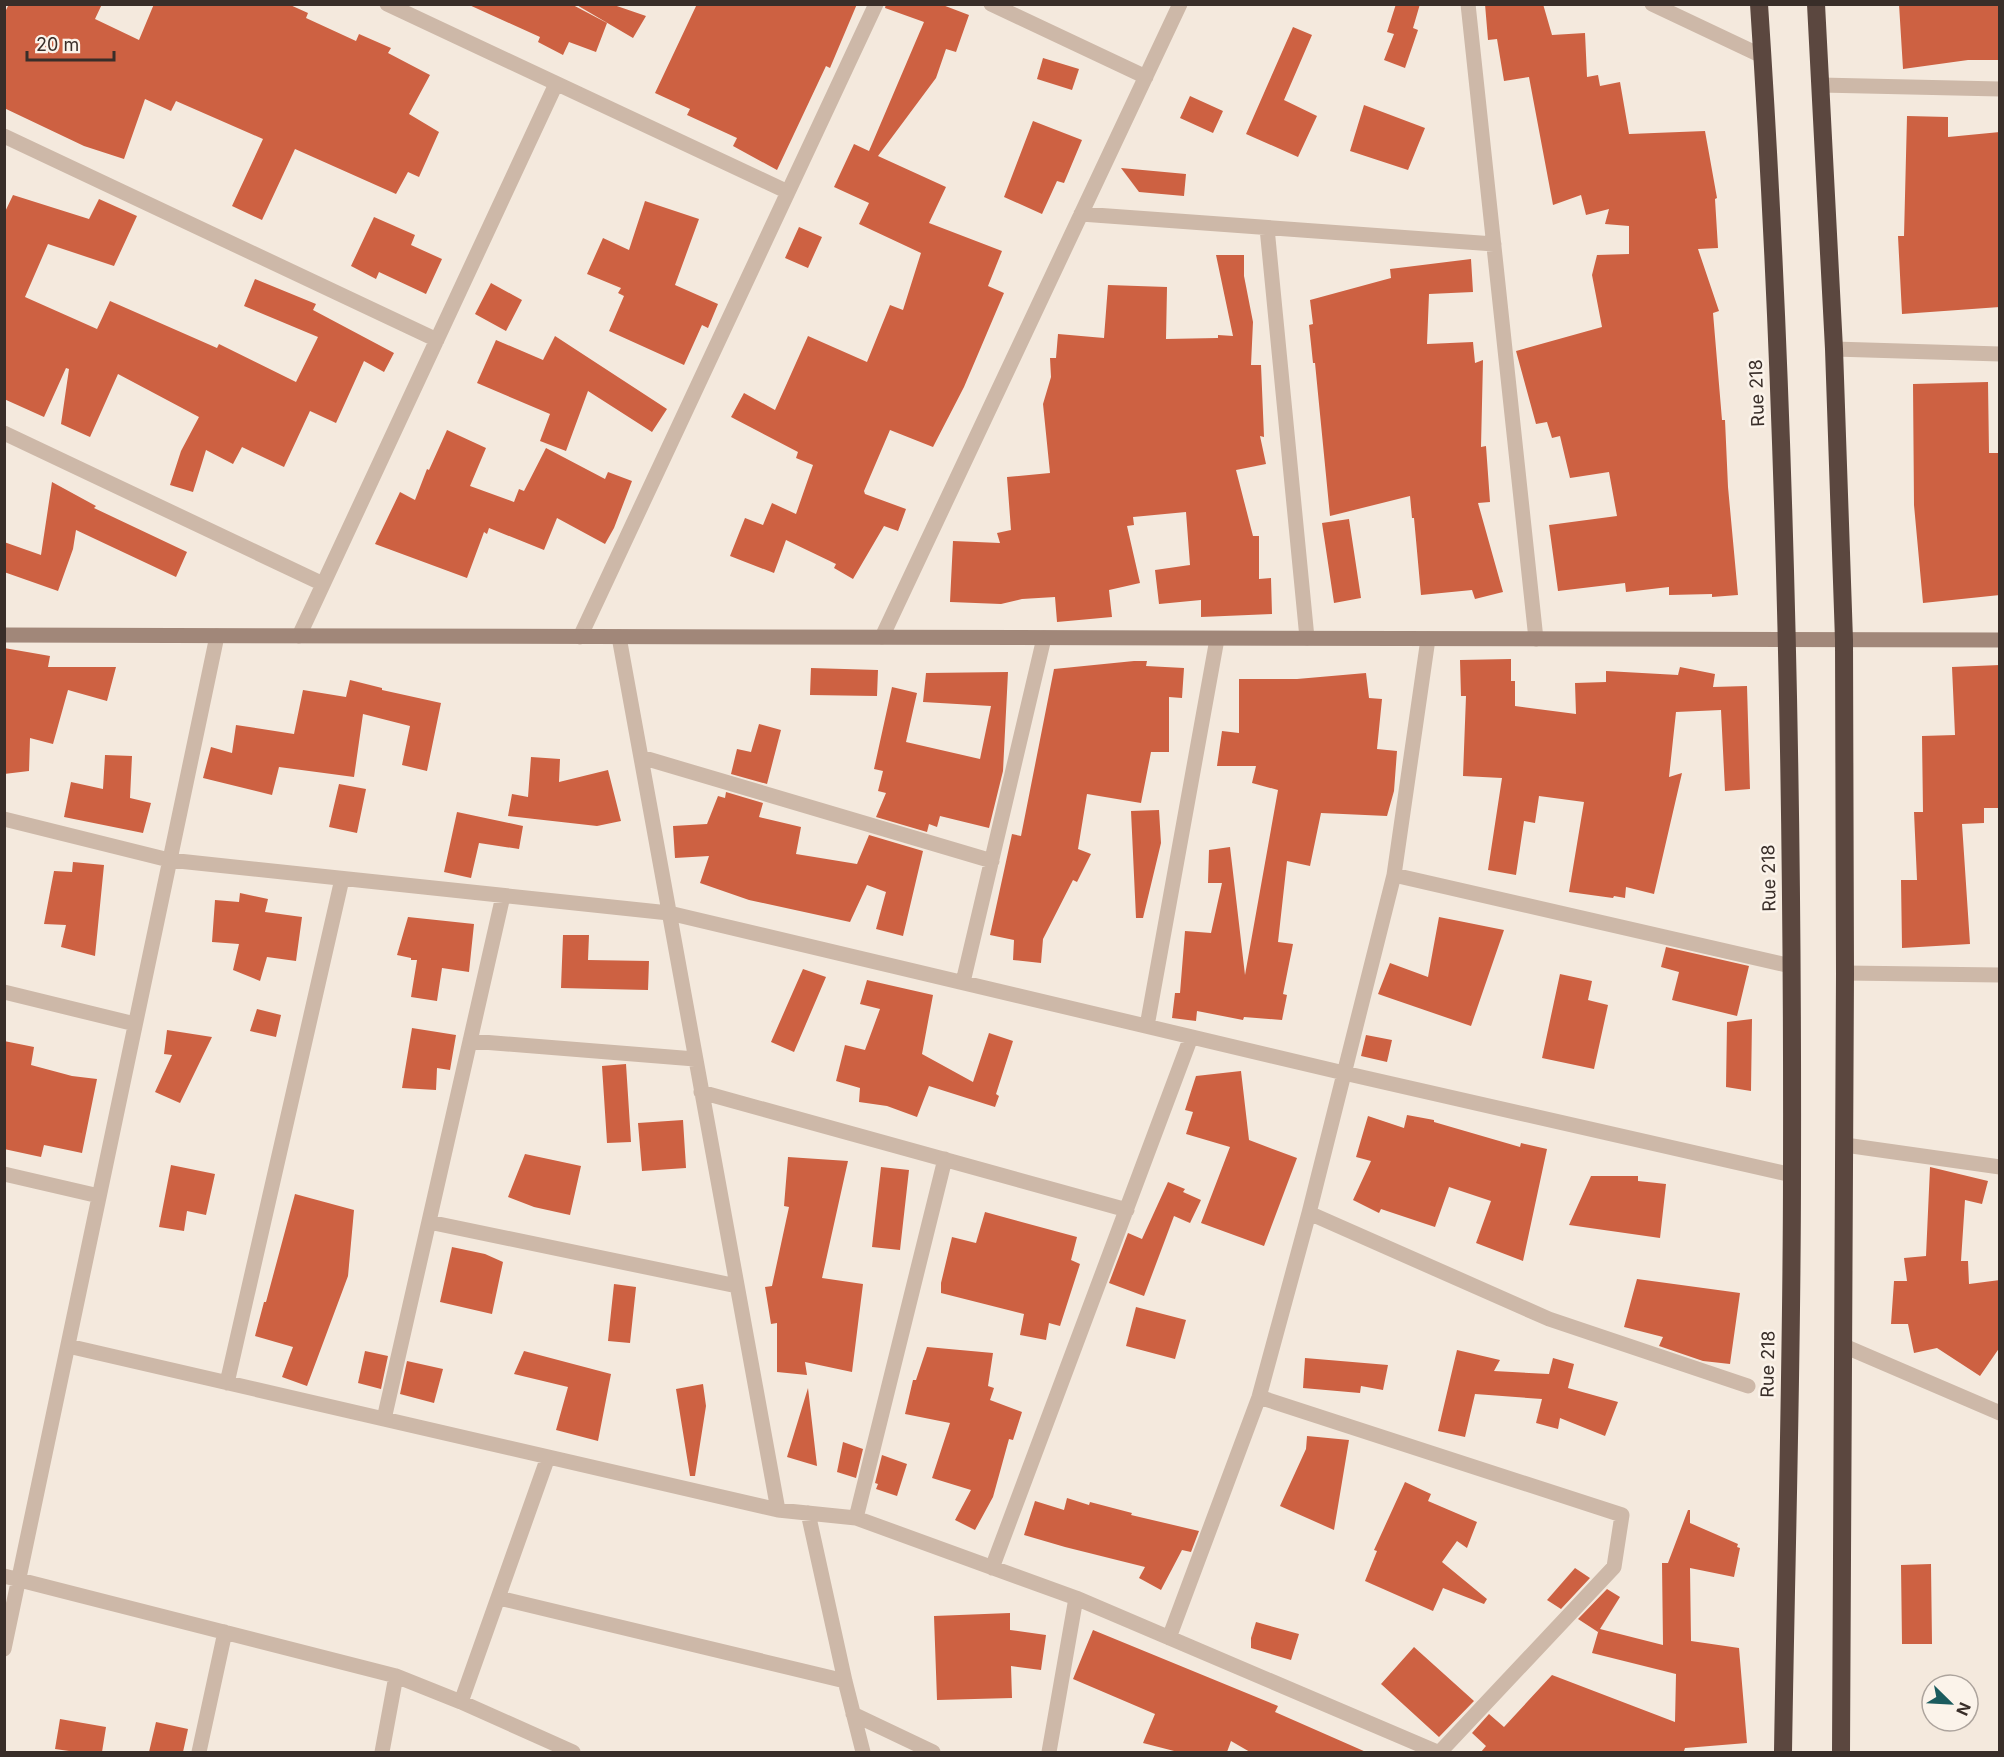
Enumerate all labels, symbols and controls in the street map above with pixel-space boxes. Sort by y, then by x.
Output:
scale bar [27,24,114,62]
text: 20 m [36,34,79,55]
street label: Rue 218 [1745,359,1768,427]
street label: Rue 218 [1757,844,1780,912]
street label: Rue 218 [1756,1330,1779,1398]
north arrow [1920,1673,1980,1733]
text: N [1952,1699,1975,1719]

